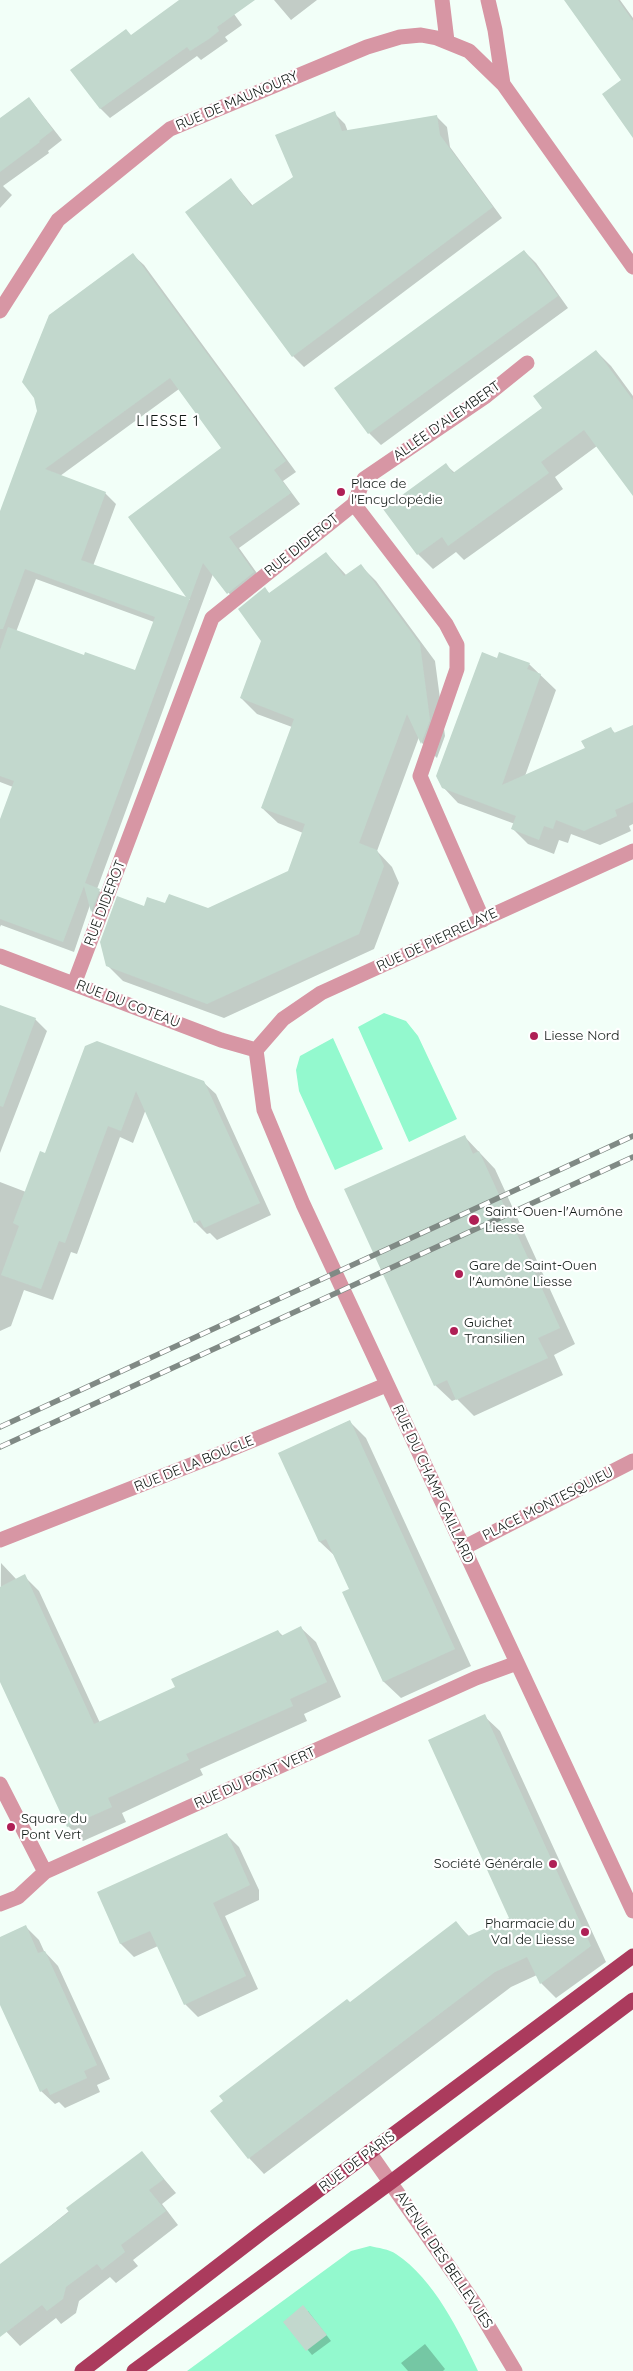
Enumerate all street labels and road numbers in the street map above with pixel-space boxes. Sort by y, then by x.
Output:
street label: RUE DE MAUNOURY [173,68,301,134]
street label: ALLÉE D'ALEMBERT [390,378,504,464]
street label: RUE DIDEROT [261,510,343,580]
street label: RUE DIDEROT [81,858,129,948]
street label: RUE DE PIERRELAYE [374,905,500,975]
street label: RUE DU COTEAU [74,976,182,1032]
street label: RUE DU CHAMP GAILLARD [389,1402,477,1566]
street label: RUE DE LA BOUCLE [132,1432,256,1496]
street label: PLACE MONTESQUIEU [480,1464,616,1544]
street label: RUE DU PONT VERT [192,1744,318,1812]
street label: RUE DE PARIS [316,2128,398,2196]
street label: AVENUE DES BELLEVUES [392,2188,496,2332]

